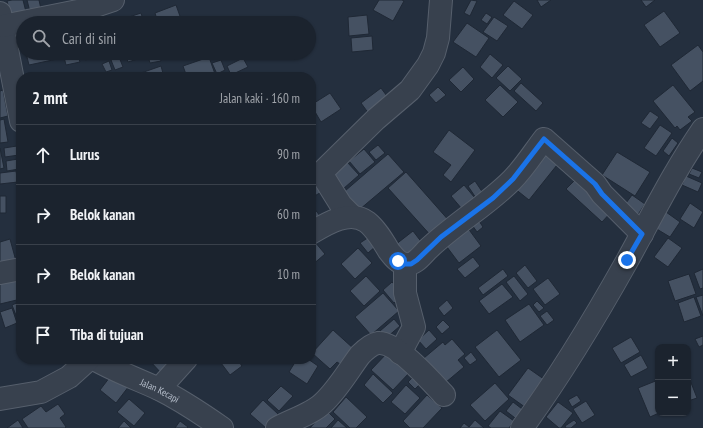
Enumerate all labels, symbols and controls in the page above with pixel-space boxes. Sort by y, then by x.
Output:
search box [16,16,316,60]
icon: search [30,27,52,49]
text: Cari di sini [62,29,116,48]
text: 2 mnt [32,87,67,109]
text: Jalan kaki · 160 m [220,90,300,107]
icon: ahead [32,144,54,166]
text: Lurus [70,145,99,164]
text: 90 m [277,146,300,163]
icon: right [32,204,54,226]
text: Belok kanan [70,205,135,224]
text: 60 m [277,206,300,223]
route end [618,251,636,269]
route start [389,252,407,270]
icon: right [32,264,54,286]
text: Belok kanan [70,265,135,284]
text: 10 m [277,266,300,283]
icon: arrive [32,324,54,346]
text: Tiba di tujuan [70,325,144,344]
map controls [655,344,691,416]
button: + [655,344,691,380]
street label: Jalan Kecapi [137,375,182,406]
button: − [655,380,691,416]

